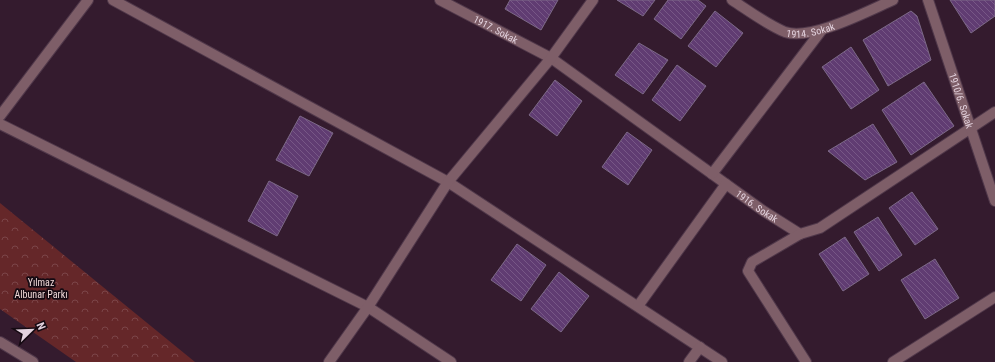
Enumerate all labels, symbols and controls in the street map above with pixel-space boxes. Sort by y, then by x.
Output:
street label: 1917. Sokak [472,13,520,46]
street label: 1914. Sokak [785,20,836,39]
street label: 1910/6. Sokak [947,72,976,130]
street label: 1916. Sokak [734,188,781,225]
park label: Yılmaz Albunar Parkı [15,277,68,300]
north arrow [12,310,52,350]
text: N [33,321,48,332]

